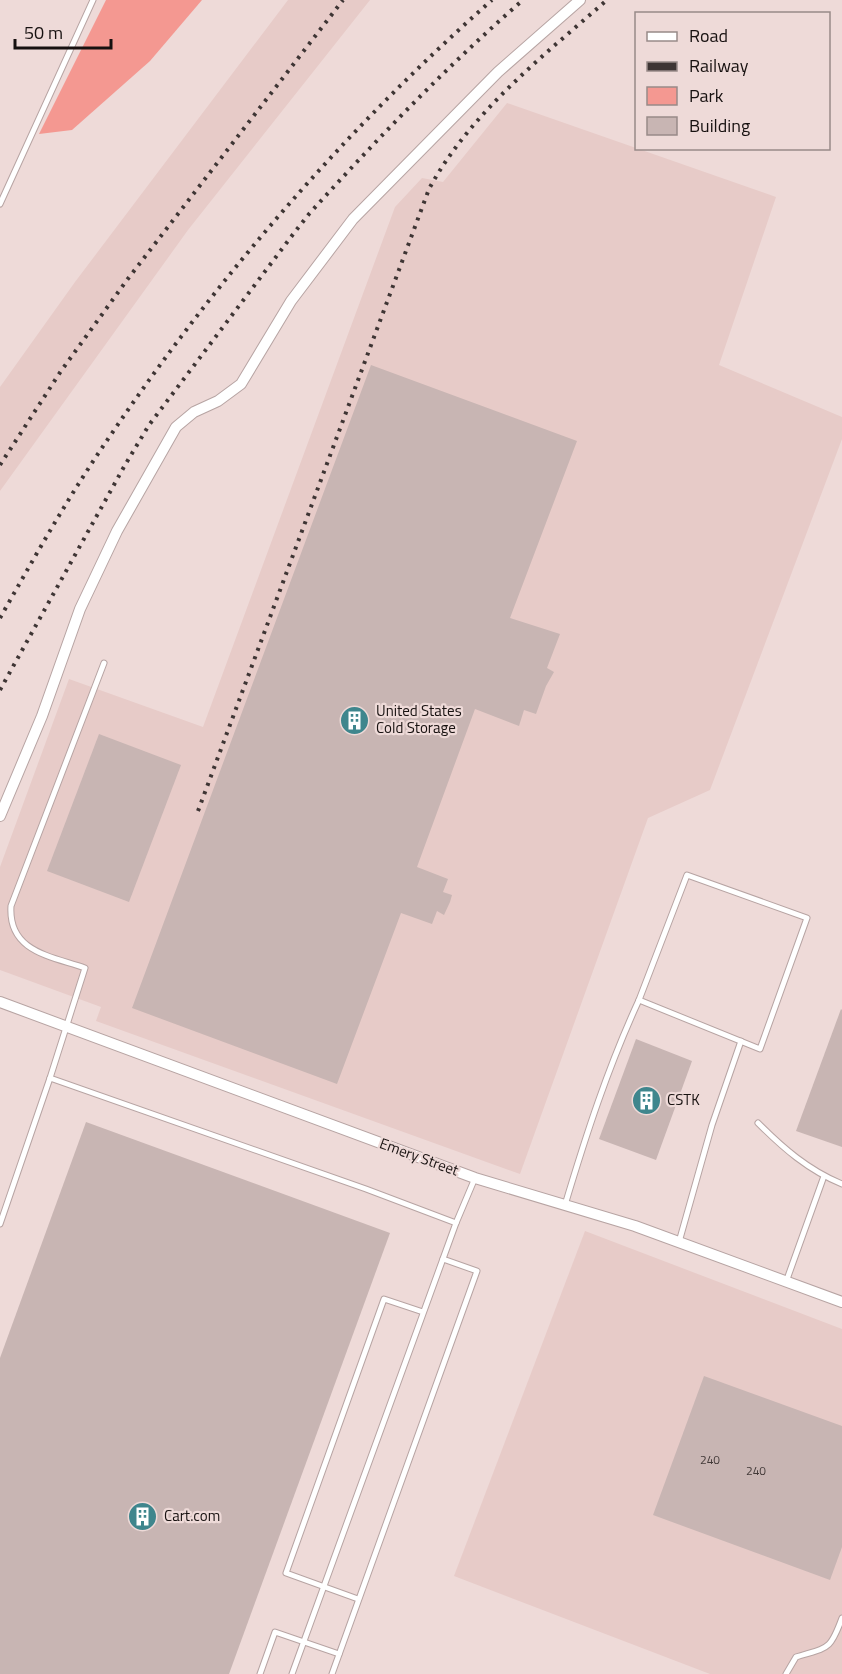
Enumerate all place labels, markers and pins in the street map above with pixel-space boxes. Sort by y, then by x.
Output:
place label: United States Cold Storage [376,699,462,739]
building icon: United States Cold Storage [339,704,371,736]
building icon: CSTK [630,1084,662,1116]
place label: CSTK [667,1088,700,1111]
building icon: Cart.com [127,1500,159,1532]
place label: Cart.com [164,1504,220,1527]

